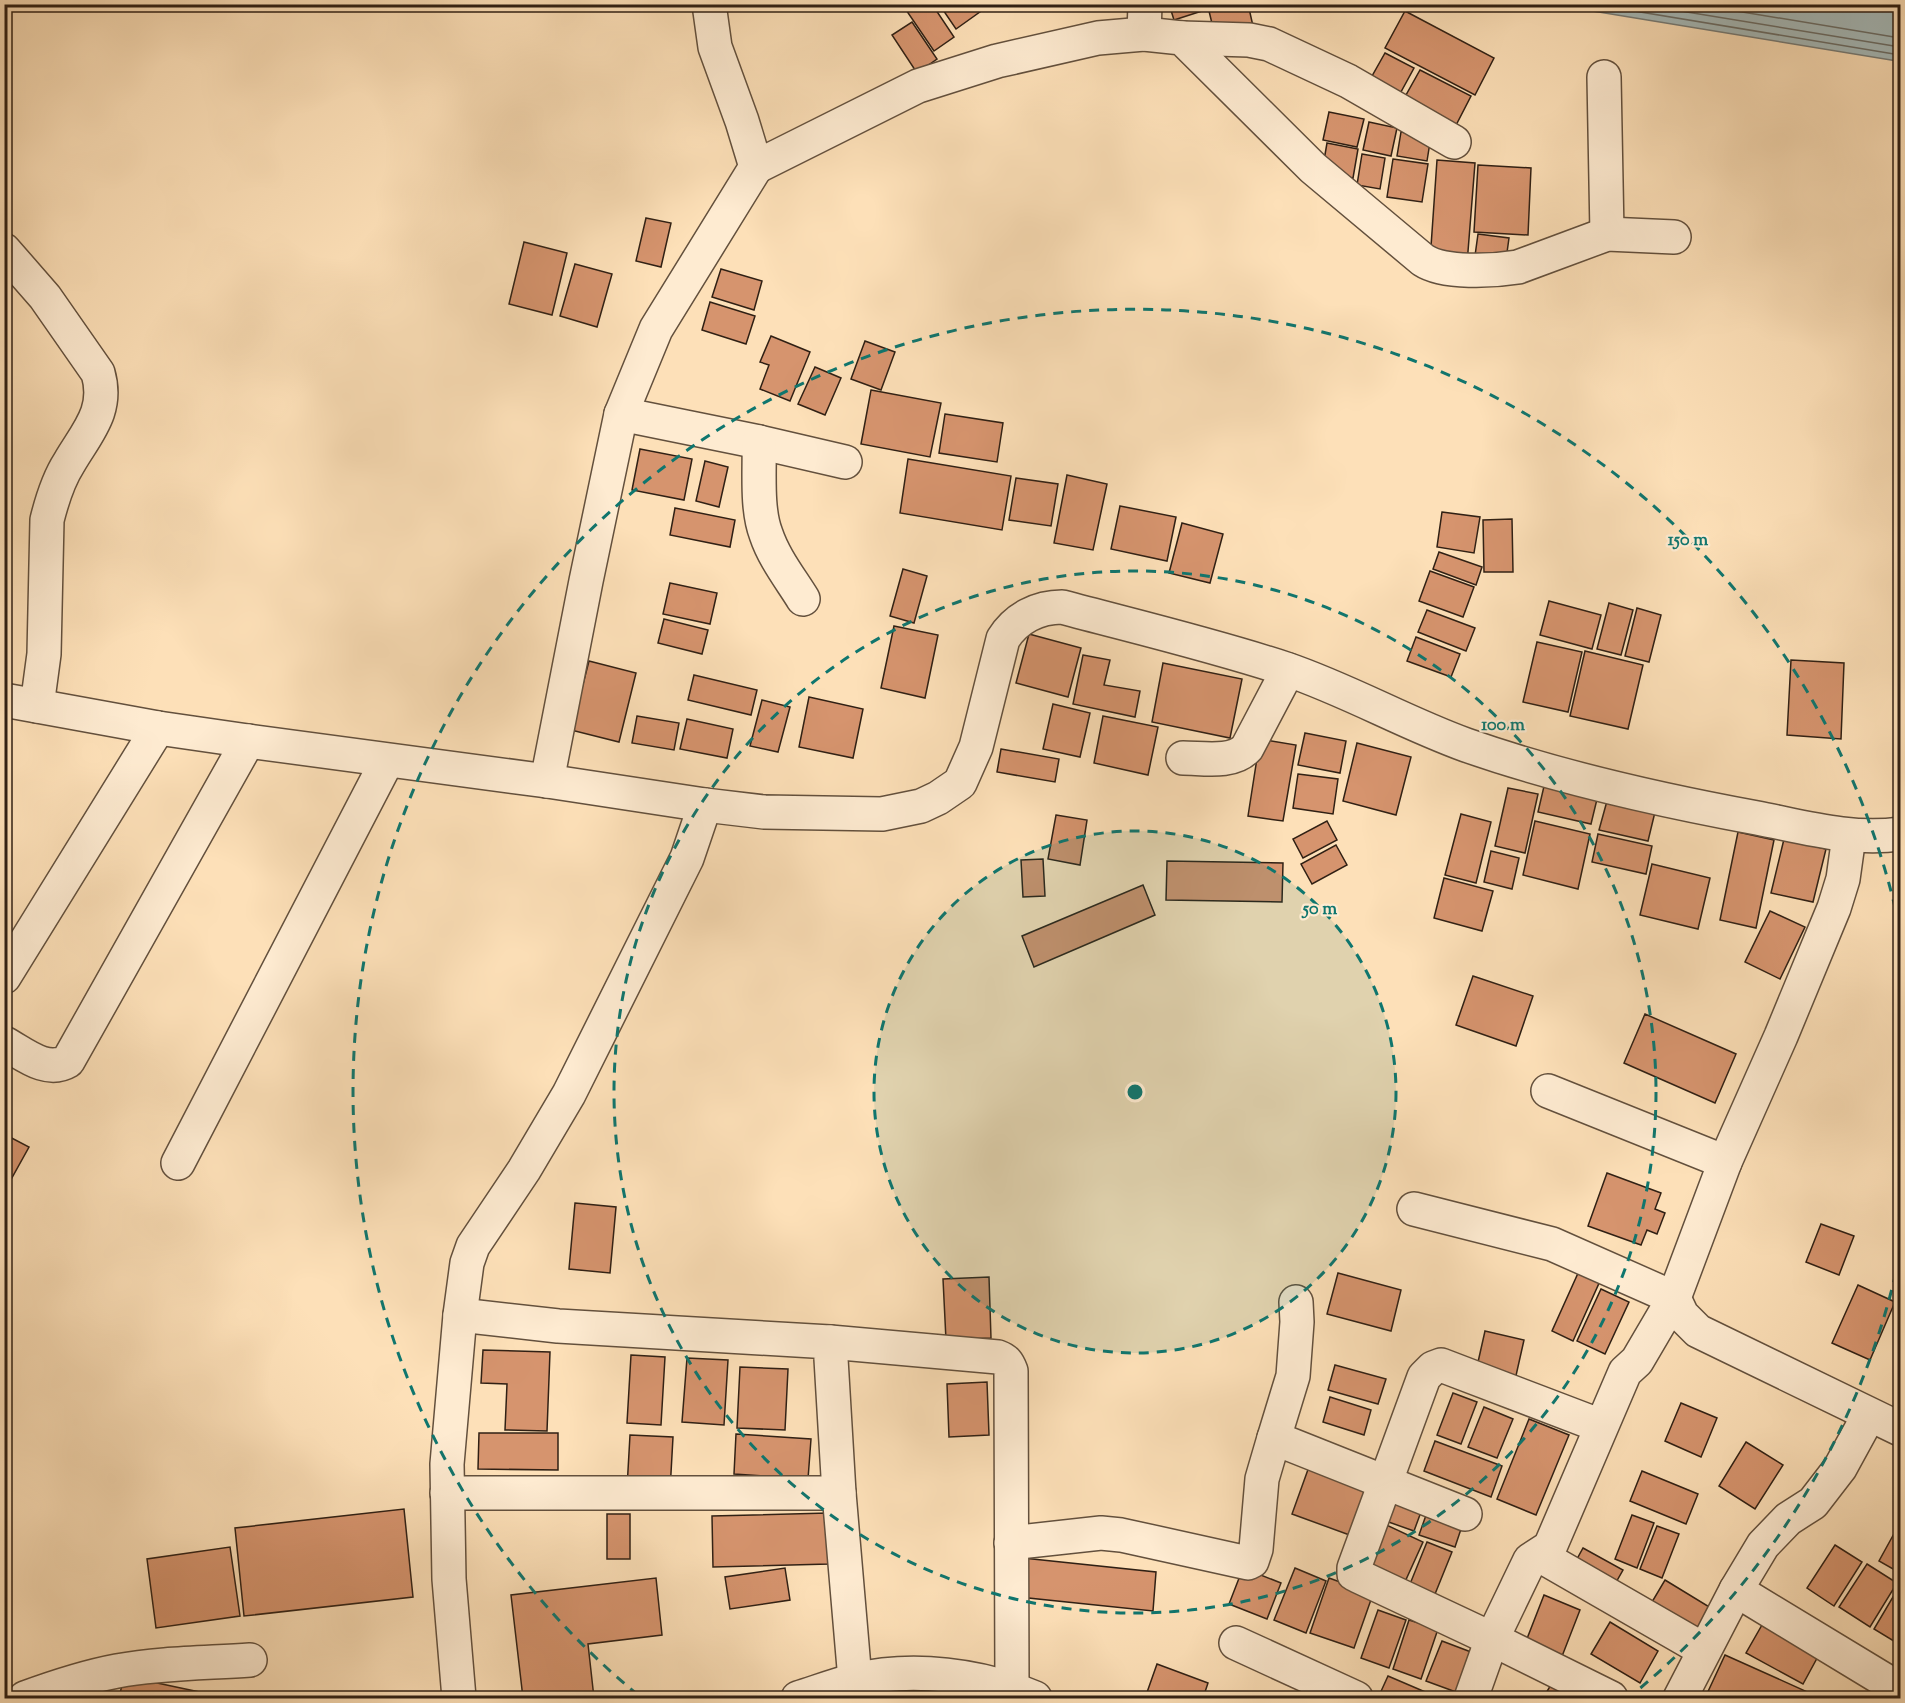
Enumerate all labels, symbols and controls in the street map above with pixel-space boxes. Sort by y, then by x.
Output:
text: 150 m [1668,528,1708,554]
text: 100 m [1481,713,1525,739]
text: 50 m [1301,897,1337,923]
centre of rings [1125,1082,1145,1102]

